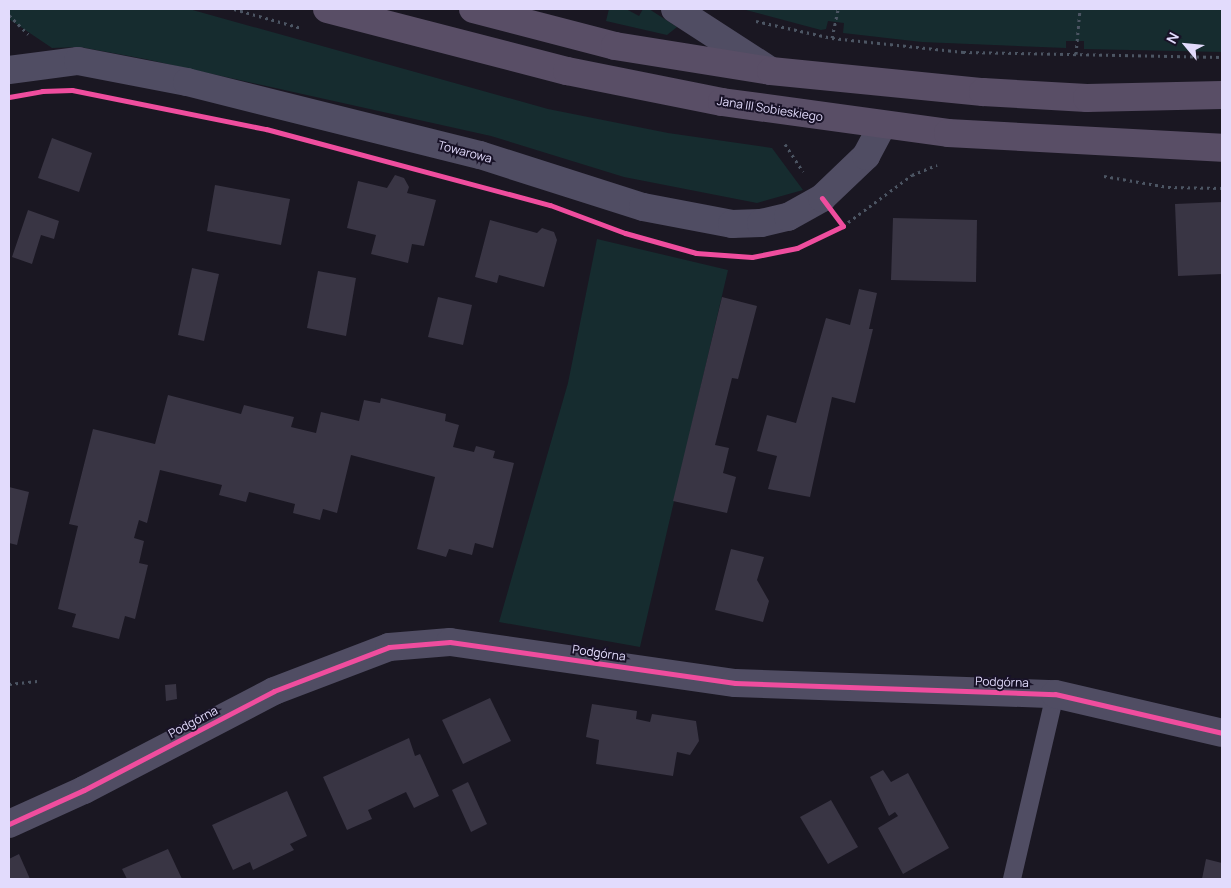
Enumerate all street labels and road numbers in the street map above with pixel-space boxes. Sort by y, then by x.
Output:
street label: Jana III Sobieskiego [716,94,824,124]
street label: Towarowa [437,138,493,166]
street label: Podgórna [571,642,627,664]
street label: Podgórna [975,674,1029,690]
street label: Podgórna [166,703,220,741]

